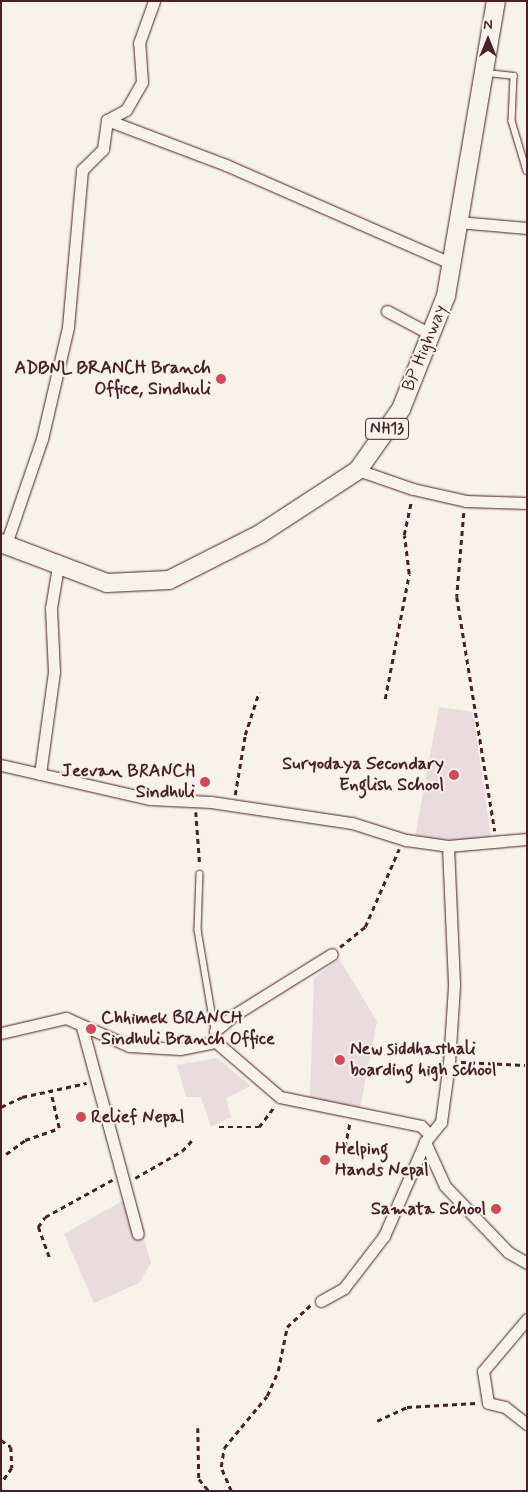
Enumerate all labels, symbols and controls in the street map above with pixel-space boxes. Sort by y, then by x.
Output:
north arrow [463,15,513,65]
text: N [483,16,493,34]
street label: BP Highway [398,303,452,393]
place label: ADBNL BRANCH Branch Office, Sindhuli [16,358,211,400]
marker: ADBNL BRANCH Branch Office, Sindhuli [215,373,227,385]
road number: NH13 [364,416,410,442]
place label: Suryodaya Secondary English School [277,754,444,796]
place label: Jeevan BRANCH Sindhuli [61,761,195,804]
marker: Suryodaya Secondary English School [448,769,460,781]
marker: Jeevan BRANCH Sindhuli [199,776,211,788]
place label: Chhimek BRANCH Sindhuli Branch Office [101,1008,275,1050]
marker: Chhimek BRANCH Sindhuli Branch Office [85,1023,97,1035]
place label: New siddhasthali boarding high school [350,1039,497,1082]
marker: New siddhasthali boarding high school [334,1054,346,1066]
place label: Relief Nepal [91,1106,182,1128]
marker: Relief Nepal [75,1111,87,1123]
place label: Helping Hands Nepal [335,1139,428,1182]
marker: Helping Hands Nepal [319,1154,331,1166]
place label: Samata School [371,1198,486,1220]
marker: Samata School [490,1203,502,1215]

